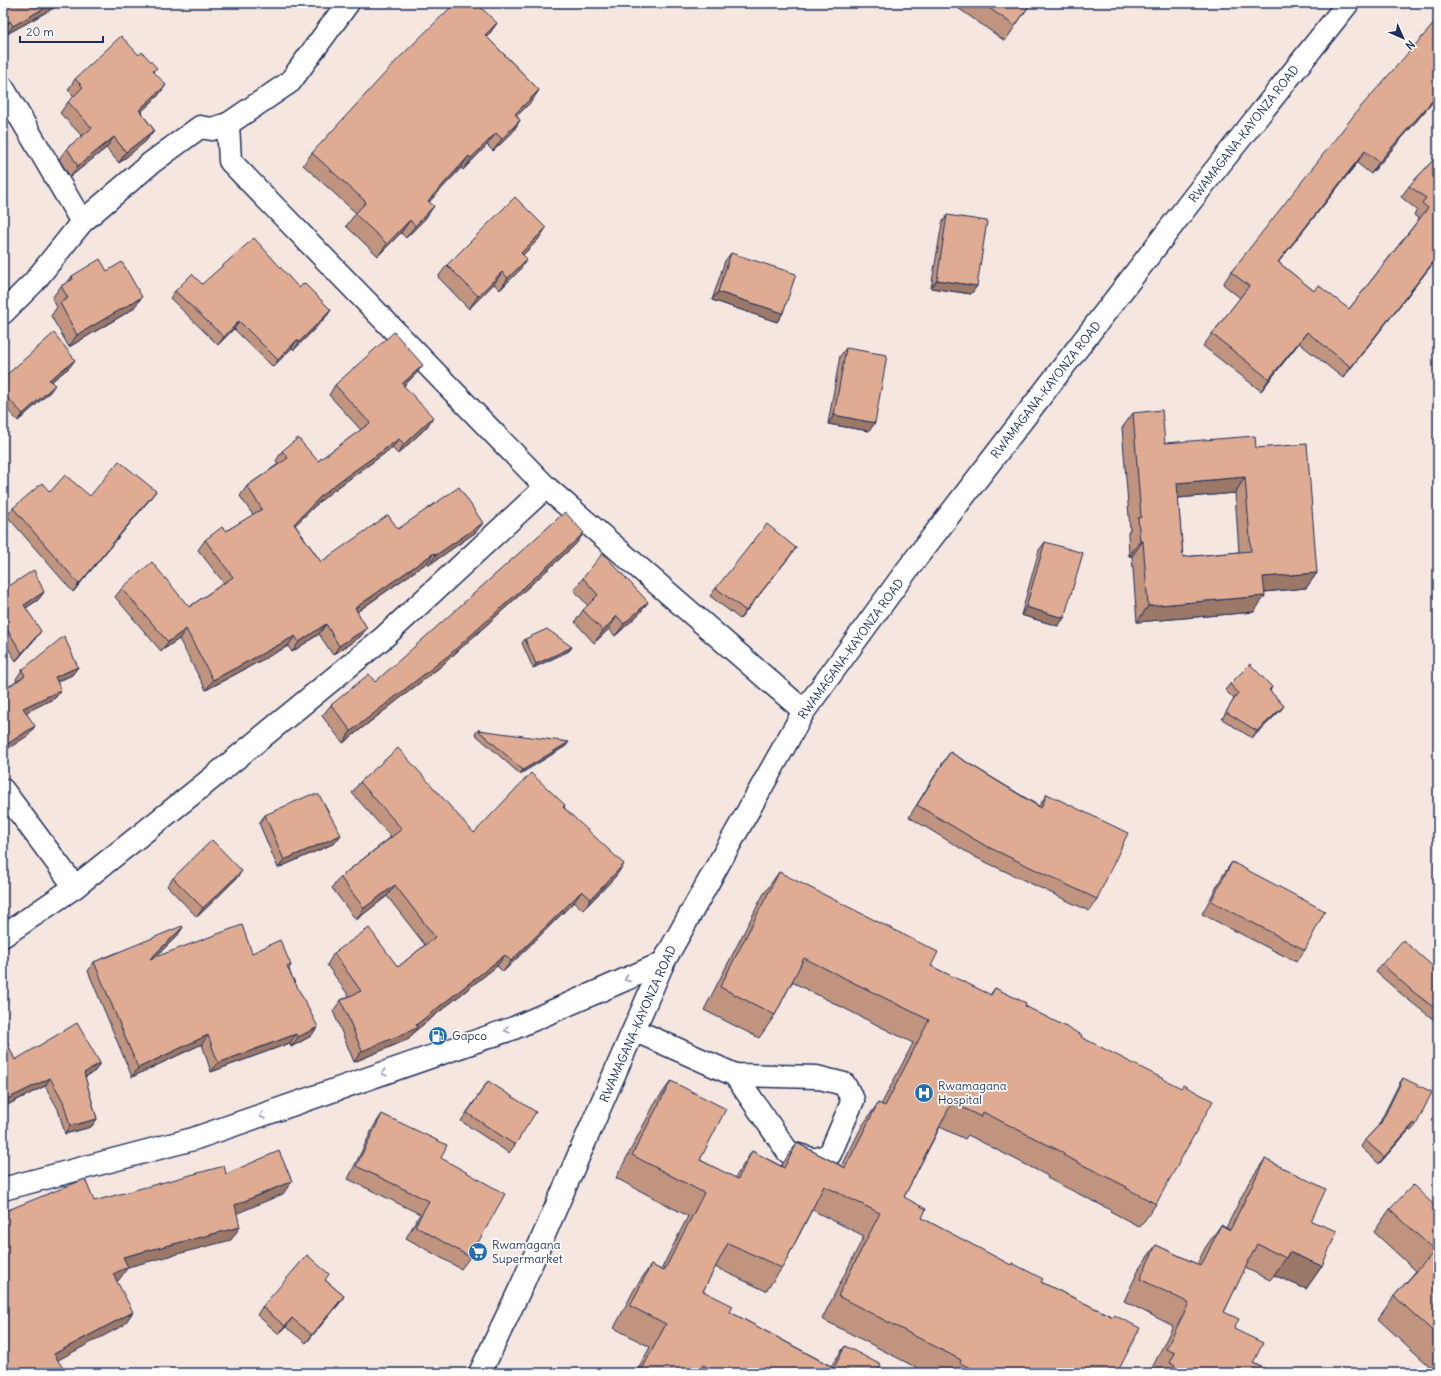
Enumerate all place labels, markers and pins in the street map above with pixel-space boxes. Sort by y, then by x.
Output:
fuel station icon: Gapco [427,1025,449,1047]
place label: Gapco [452,1028,487,1043]
place label: Rwamagana Hospital [938,1078,1007,1107]
hospital icon: Rwamagana Hospital [913,1082,935,1104]
place label: Rwamagana Supermarket [492,1237,563,1266]
supermarket icon: Rwamagana Supermarket [467,1241,489,1263]

